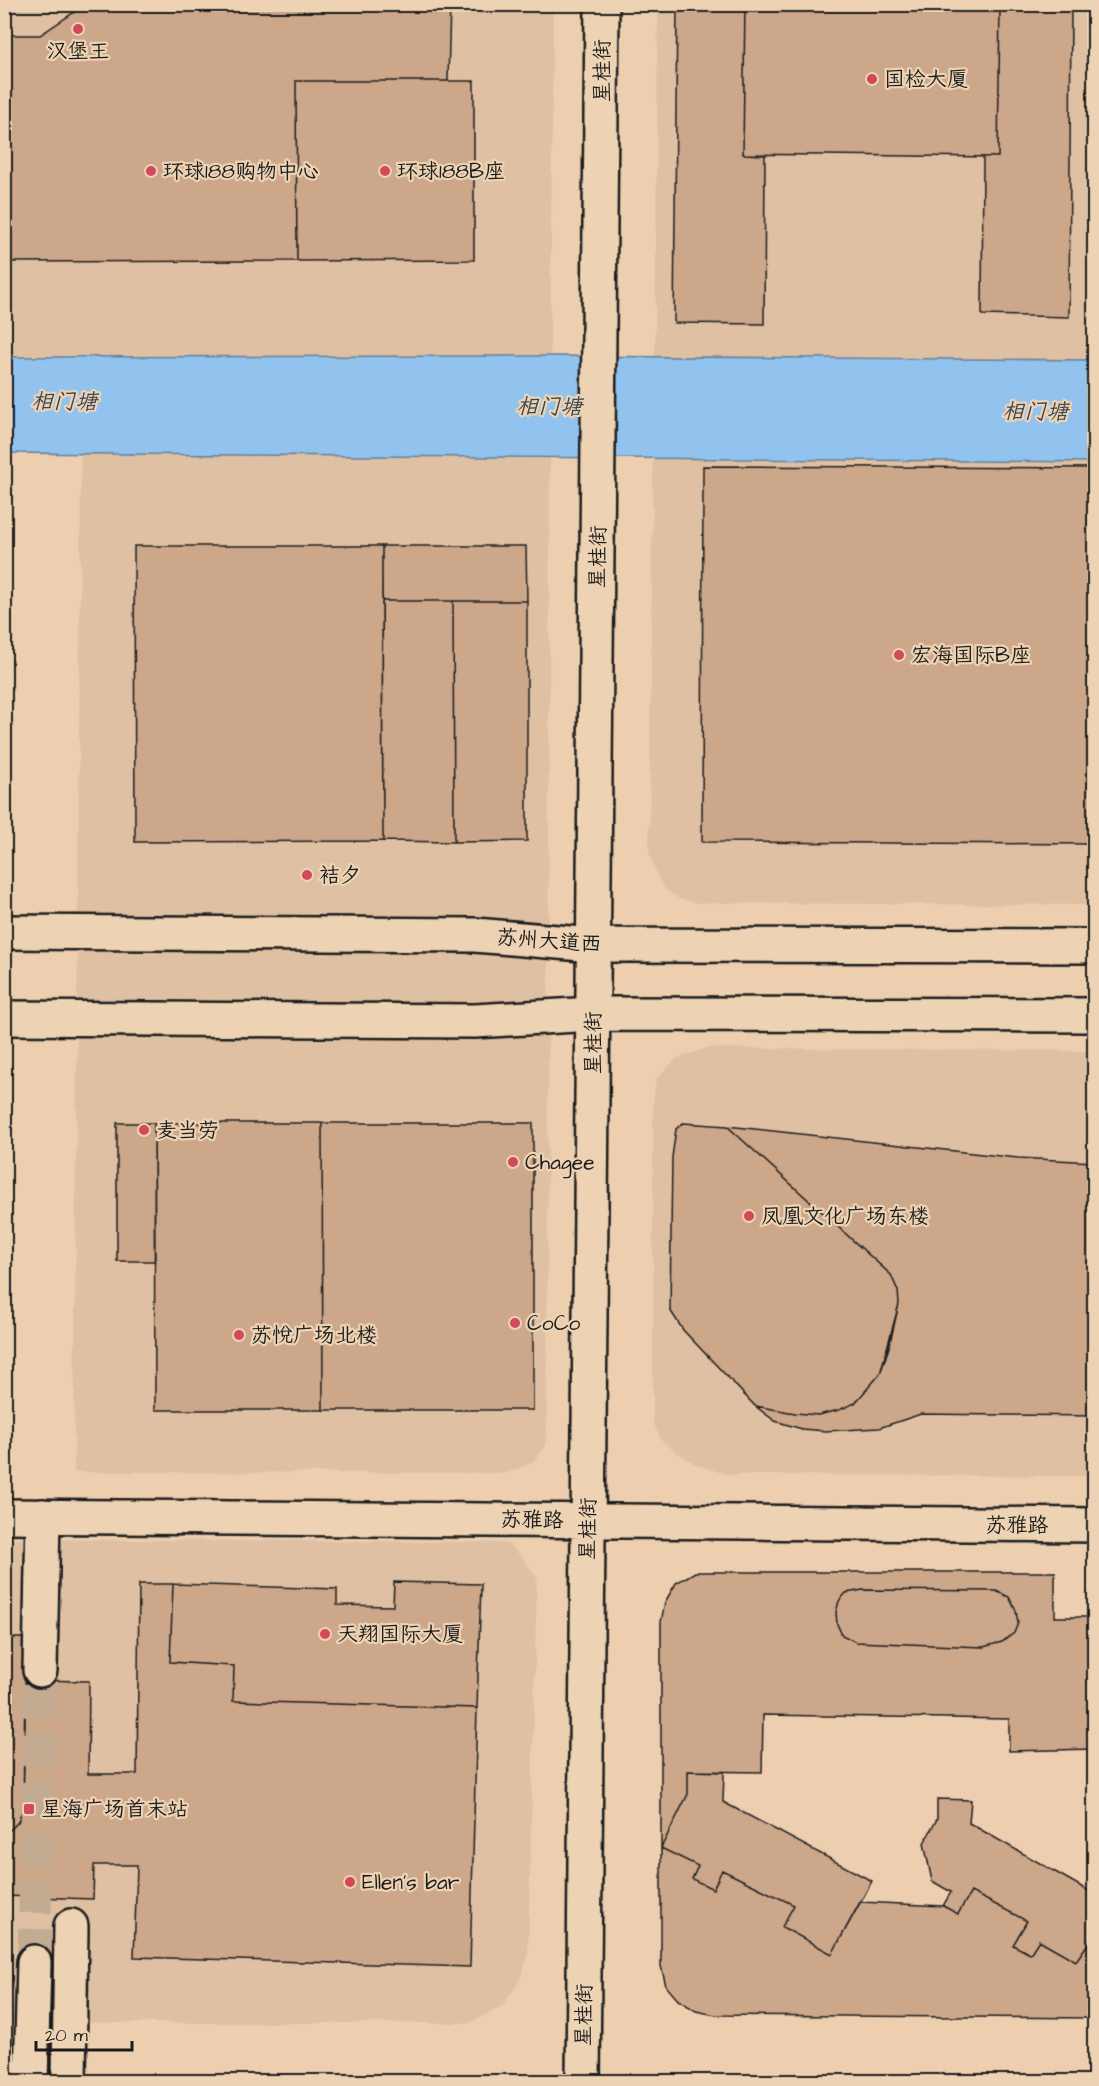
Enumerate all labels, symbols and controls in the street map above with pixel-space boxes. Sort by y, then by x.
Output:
marker: 汉堡王 [71,22,85,36]
place label: 汉堡王 [47,37,110,66]
street label: 星桂街 [588,40,617,103]
place label: 国检大厦 [884,65,968,94]
marker: 国检大厦 [865,72,879,86]
place label: 环球188购物中心 [163,157,319,186]
place label: 环球188B座 [397,157,505,186]
marker: 环球188购物中心 [144,164,158,178]
marker: 环球188B座 [378,164,392,178]
water label: 相门塘 [31,386,99,418]
water label: 相门塘 [516,391,584,423]
water label: 相门塘 [1002,396,1070,428]
street label: 星桂街 [583,525,613,589]
place label: 宏海国际B座 [911,641,1031,670]
marker: 宏海国际B座 [892,648,906,662]
place label: 袺夕 [319,861,361,890]
marker: 袺夕 [300,868,314,882]
street label: 苏州大道西 [496,923,602,959]
street label: 星桂街 [579,1012,608,1075]
place label: 麦当劳 [156,1116,219,1145]
marker: 麦当劳 [137,1123,151,1137]
place label: Chagee [525,1148,595,1179]
marker: Chagee [506,1155,520,1169]
place label: 凤凰文化广场东楼 [761,1202,929,1231]
marker: 凤凰文化广场东楼 [742,1209,756,1223]
place label: CoCo [527,1309,581,1338]
marker: CoCo [508,1316,522,1330]
place label: 苏悦广场北楼 [251,1321,377,1350]
marker: 苏悦广场北楼 [232,1328,246,1342]
street label: 星桂街 [573,1497,603,1561]
street label: 苏雅路 [500,1505,564,1535]
street label: 苏雅路 [986,1511,1049,1540]
place label: 天翔国际大厦 [337,1620,463,1649]
marker: 天翔国际大厦 [318,1627,332,1641]
place label: 星海广场首末站 [41,1795,188,1824]
marker: 星海广场首末站 [22,1802,36,1816]
place label: Ellen's bar [362,1868,460,1897]
marker: Ellen's bar [343,1875,357,1889]
street label: 星桂街 [569,1983,599,2047]
scale bar [36,2014,132,2052]
text: 20 m [45,2023,88,2048]

